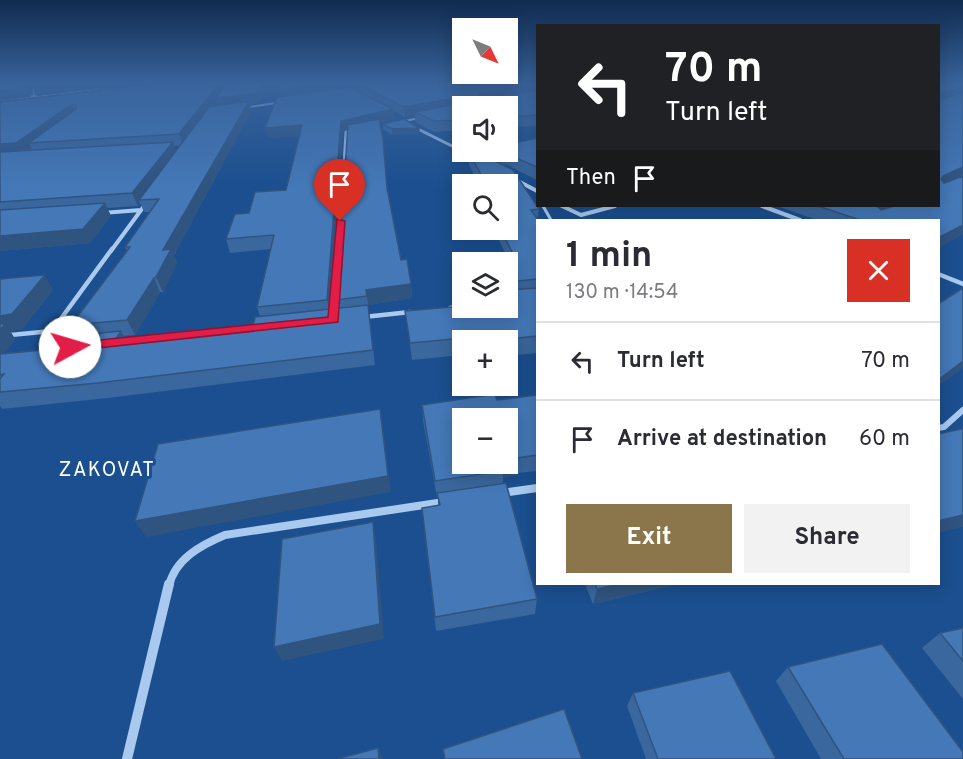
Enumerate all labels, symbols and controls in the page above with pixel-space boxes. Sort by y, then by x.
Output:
north arrow [452,18,518,84]
map controls [452,18,518,474]
text: 70 m [665,44,763,97]
icon: left [566,48,644,126]
button: sound [452,96,518,162]
text: Turn left [665,96,767,130]
pin [314,159,365,221]
icon: arrive [628,162,661,195]
text: Then [566,165,616,192]
icon: arrive [323,168,356,201]
button: search [452,174,518,240]
text: 1 min [566,234,652,280]
button: close [847,239,910,302]
button: layers [452,252,518,318]
text: 130 m · 14:54 [566,280,678,306]
position arrow [38,315,102,379]
button: + [452,330,518,396]
icon: left [566,345,599,378]
text: Turn left [617,348,705,375]
text: 70 m [861,348,910,375]
button: − [452,408,518,474]
icon: arrive [566,423,599,456]
text: Arrive at destination [617,426,827,453]
text: 60 m [859,426,910,453]
district label: ZAKOVAT [59,458,155,484]
button: Exit [566,504,732,573]
button: Share [744,504,910,573]

